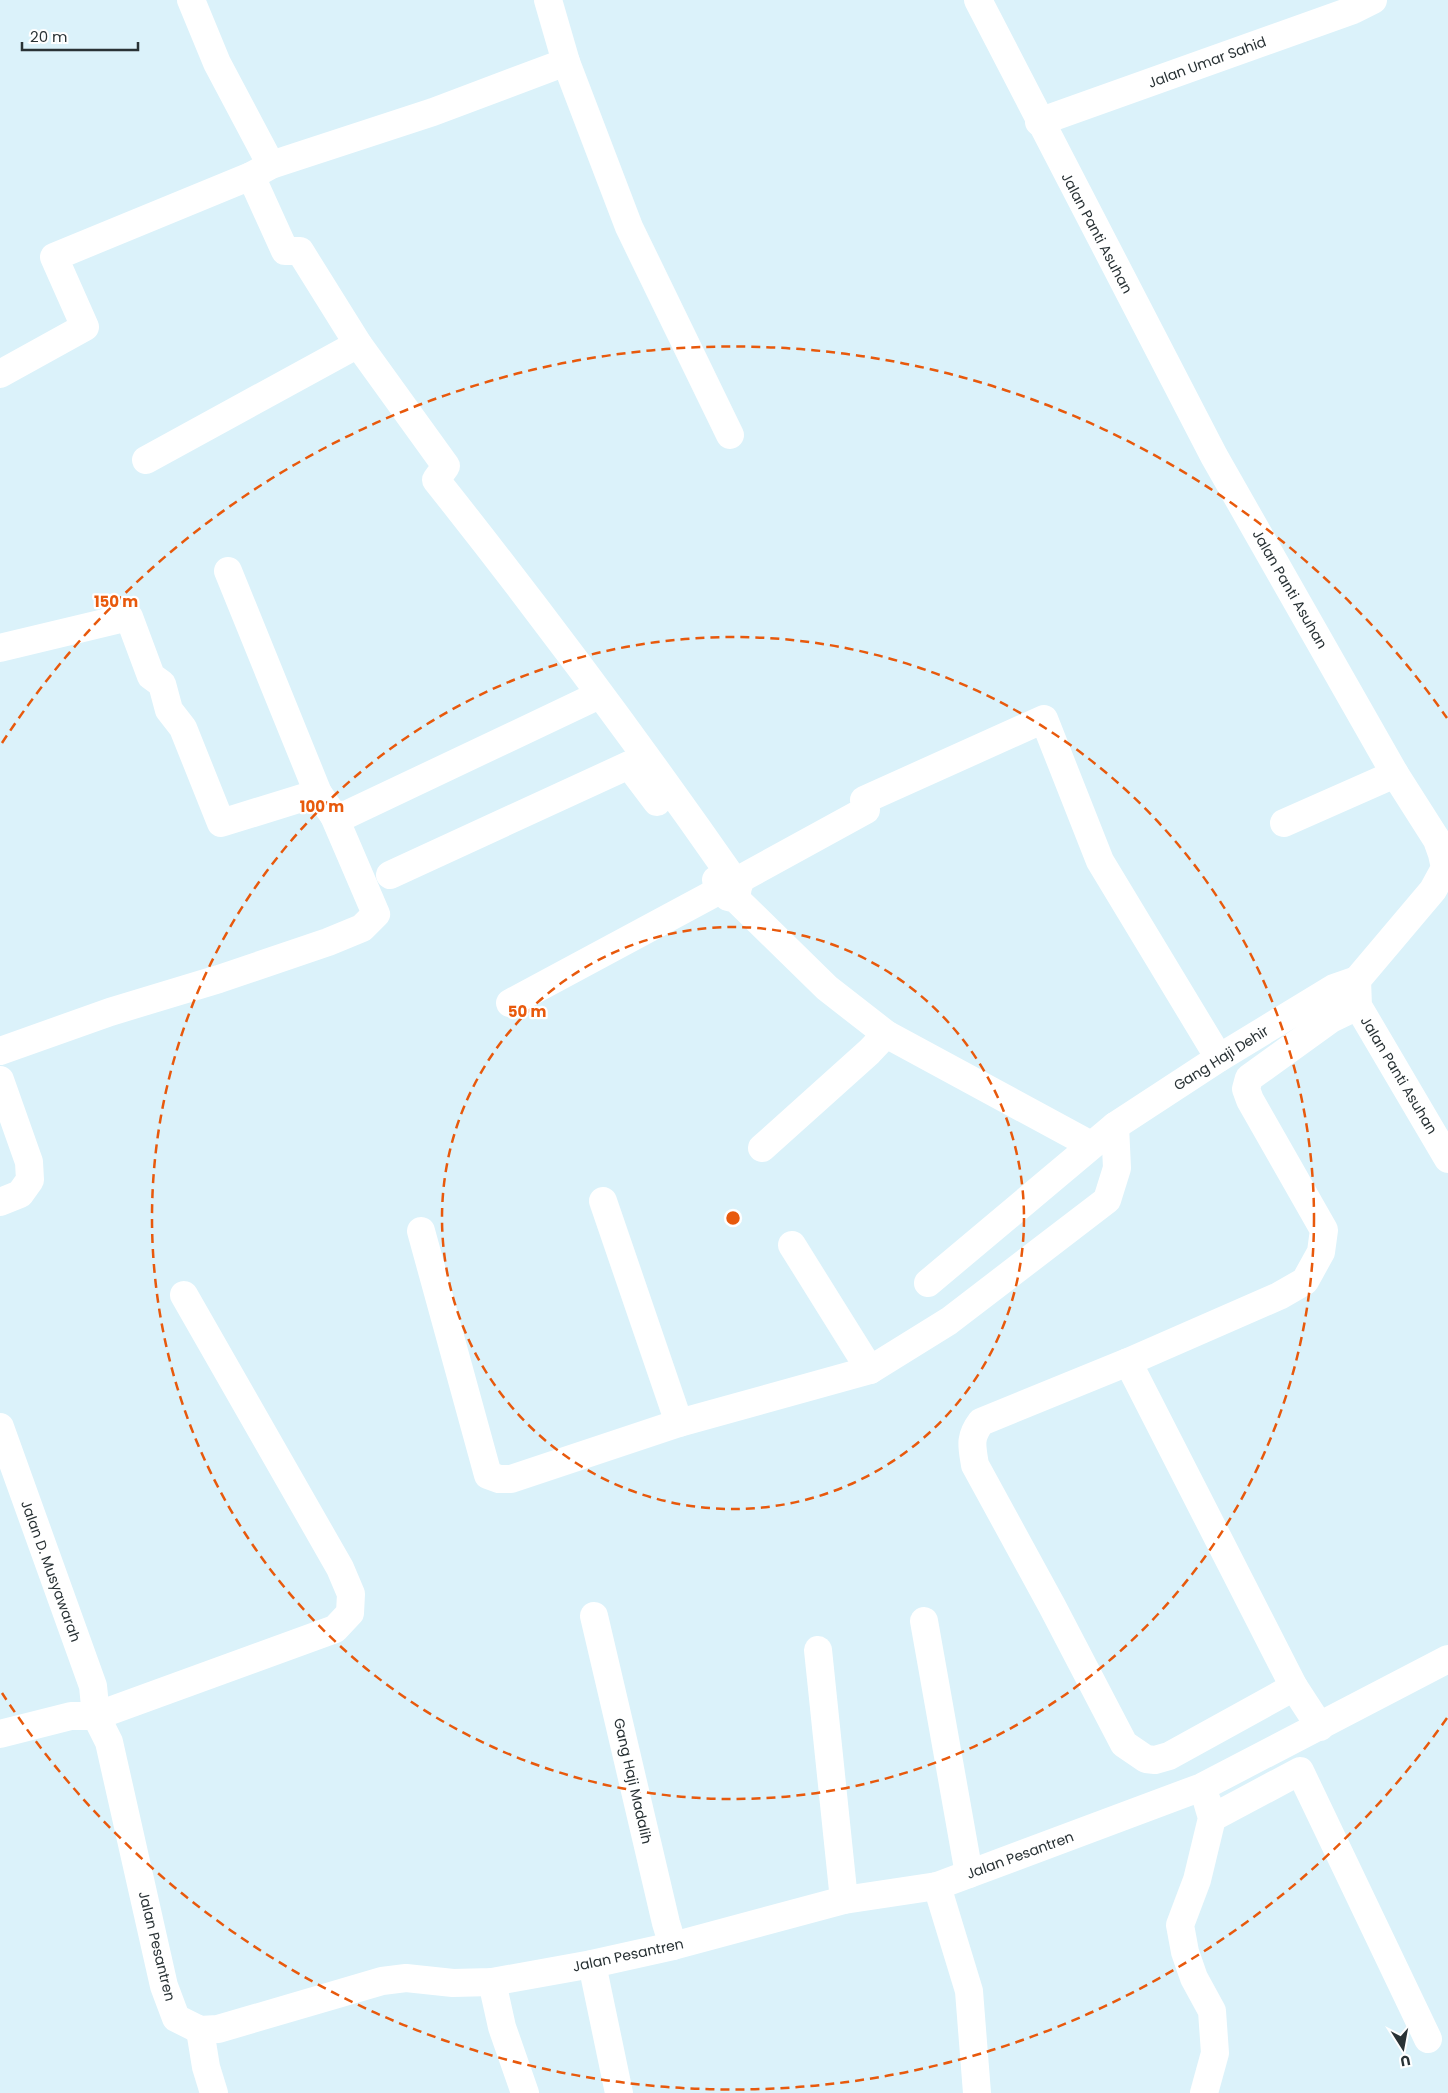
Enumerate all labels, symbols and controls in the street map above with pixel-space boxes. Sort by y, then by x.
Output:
scale bar [22,20,139,52]
text: 20 m [30,26,68,47]
street label: Jalan Umar Sahid [1145,31,1269,93]
street label: Jalan Panti Asuhan [1057,169,1137,297]
street label: Jalan Panti Asuhan [1248,526,1332,652]
text: 150 m [94,591,138,612]
text: 100 m [300,796,344,817]
text: 50 m [508,1001,546,1022]
street label: Jalan Panti Asuhan [1356,1012,1442,1138]
street label: Gang Haji Dehir [1170,1021,1272,1095]
centre of rings [724,1209,742,1227]
street label: Jalan D. Musyawarah [16,1497,86,1645]
street label: Gang Haji Madalih [609,1716,657,1846]
street label: Jalan Pesantren [964,1826,1076,1884]
street label: Jalan Pesantren [134,1889,180,2003]
street label: Jalan Pesantren [571,1933,685,1977]
north arrow [1378,2023,1428,2073]
text: U [1399,2050,1412,2072]

